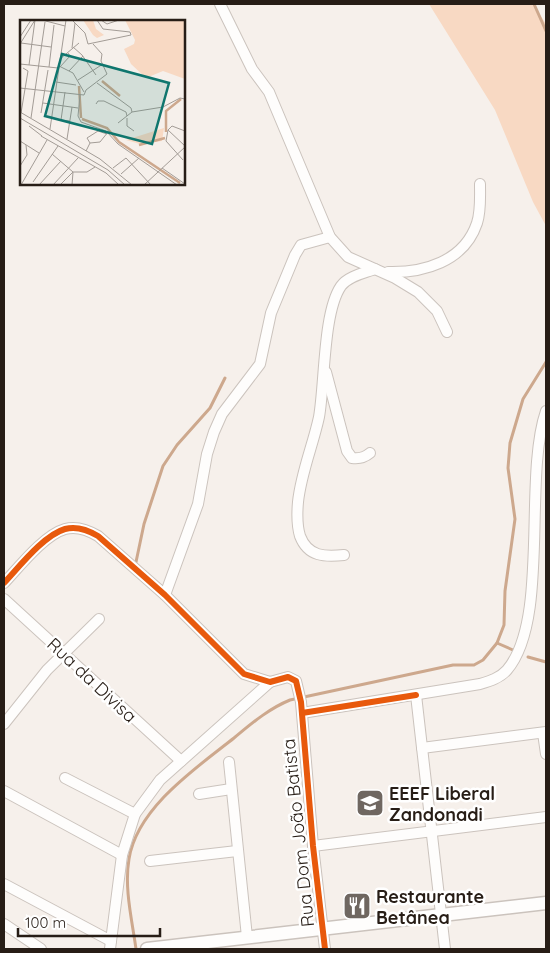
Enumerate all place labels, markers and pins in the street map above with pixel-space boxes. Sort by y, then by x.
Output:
place label: EEEF Liberal Zandonadi [389,782,495,826]
school or university icon: EEEF Liberal Zandonadi [355,788,385,818]
place label: Restaurante Betânea [376,885,484,929]
restaurant icon: Restaurante Betânea [342,891,372,921]

